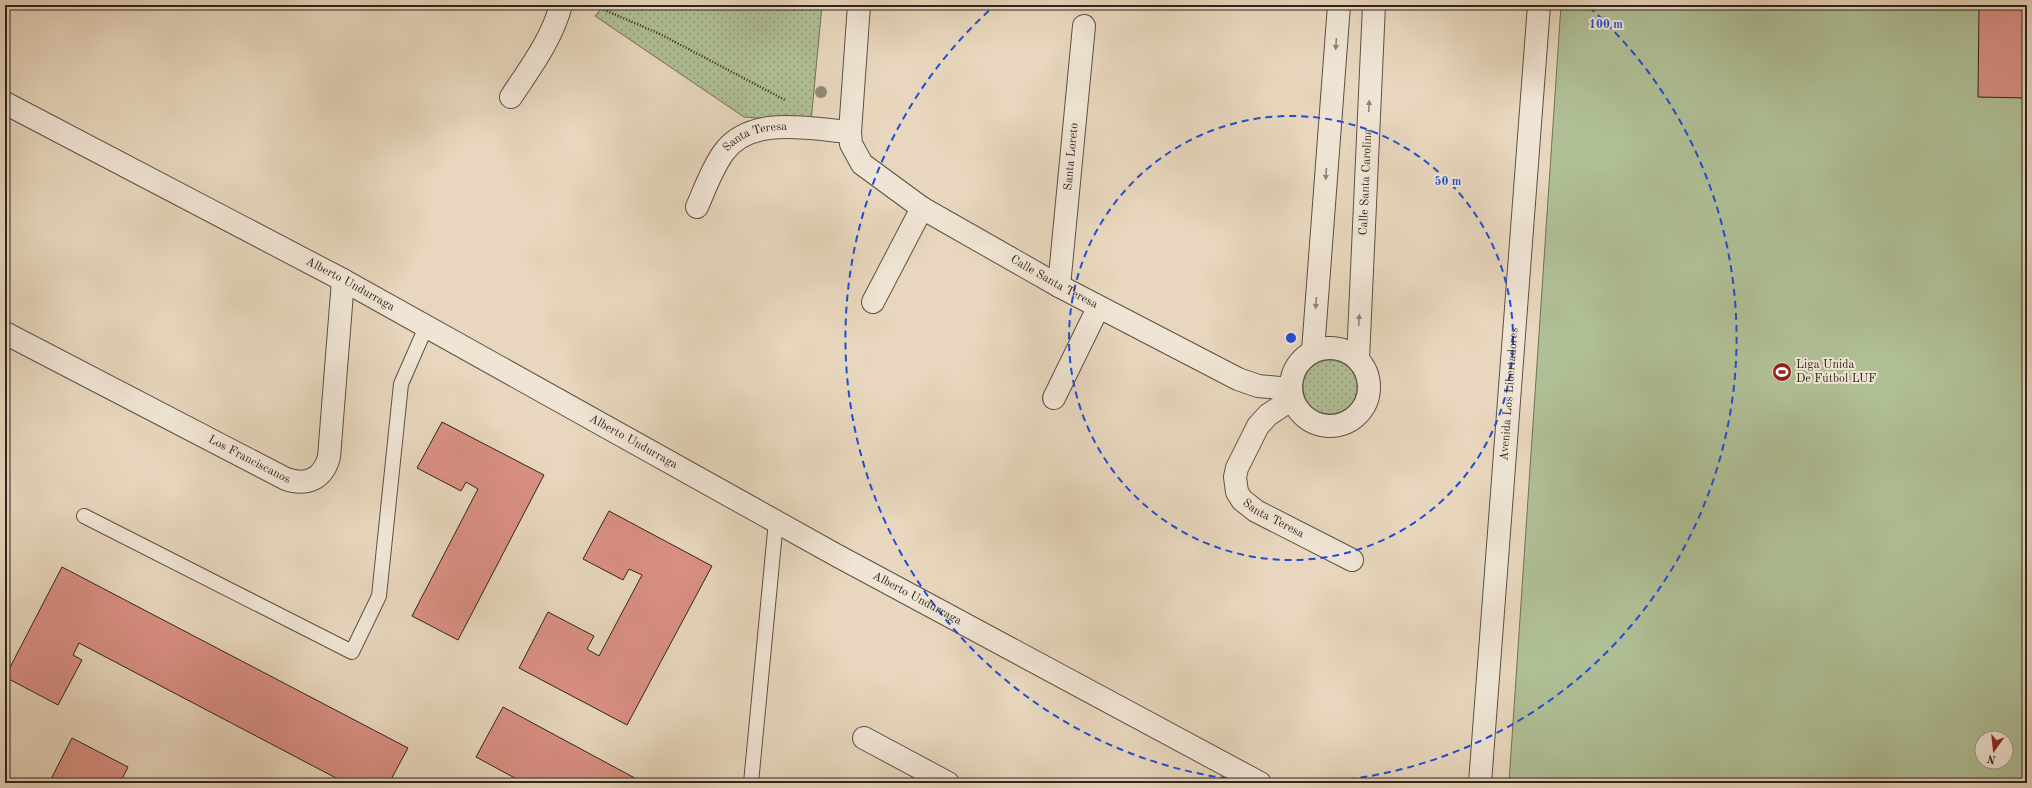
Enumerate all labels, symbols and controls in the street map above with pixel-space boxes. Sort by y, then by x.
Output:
text: 100 m [1589,19,1623,31]
one-way arrow [1332,38,1339,50]
one-way arrow [1366,100,1373,112]
street label: Santa Teresa [721,121,787,154]
street label: Santa Loreto [1062,122,1081,191]
street label: Calle Santa Carolina [1358,129,1374,236]
one-way arrow [1323,168,1330,180]
text: 50 m [1435,175,1462,188]
street label: Calle Santa Teresa [1008,254,1100,311]
street label: Alberto Undurraga [304,256,397,314]
one-way arrow [1313,297,1320,309]
one-way arrow [1356,314,1363,326]
street label: Avenida Los Libertadores [1498,327,1521,461]
centre of rings [1284,331,1298,345]
place label: Liga Unida De Fútbol LUF [1796,359,1876,385]
sports icon: Liga Unida De Fútbol LUF [1771,361,1793,383]
street label: Alberto Undurraga [587,413,680,471]
street label: Los Franciscanos [206,434,291,486]
street label: Santa Teresa [1240,497,1306,540]
street label: Alberto Undurraga [870,570,964,627]
north arrow [1974,730,2014,770]
text: N [1986,752,1997,765]

